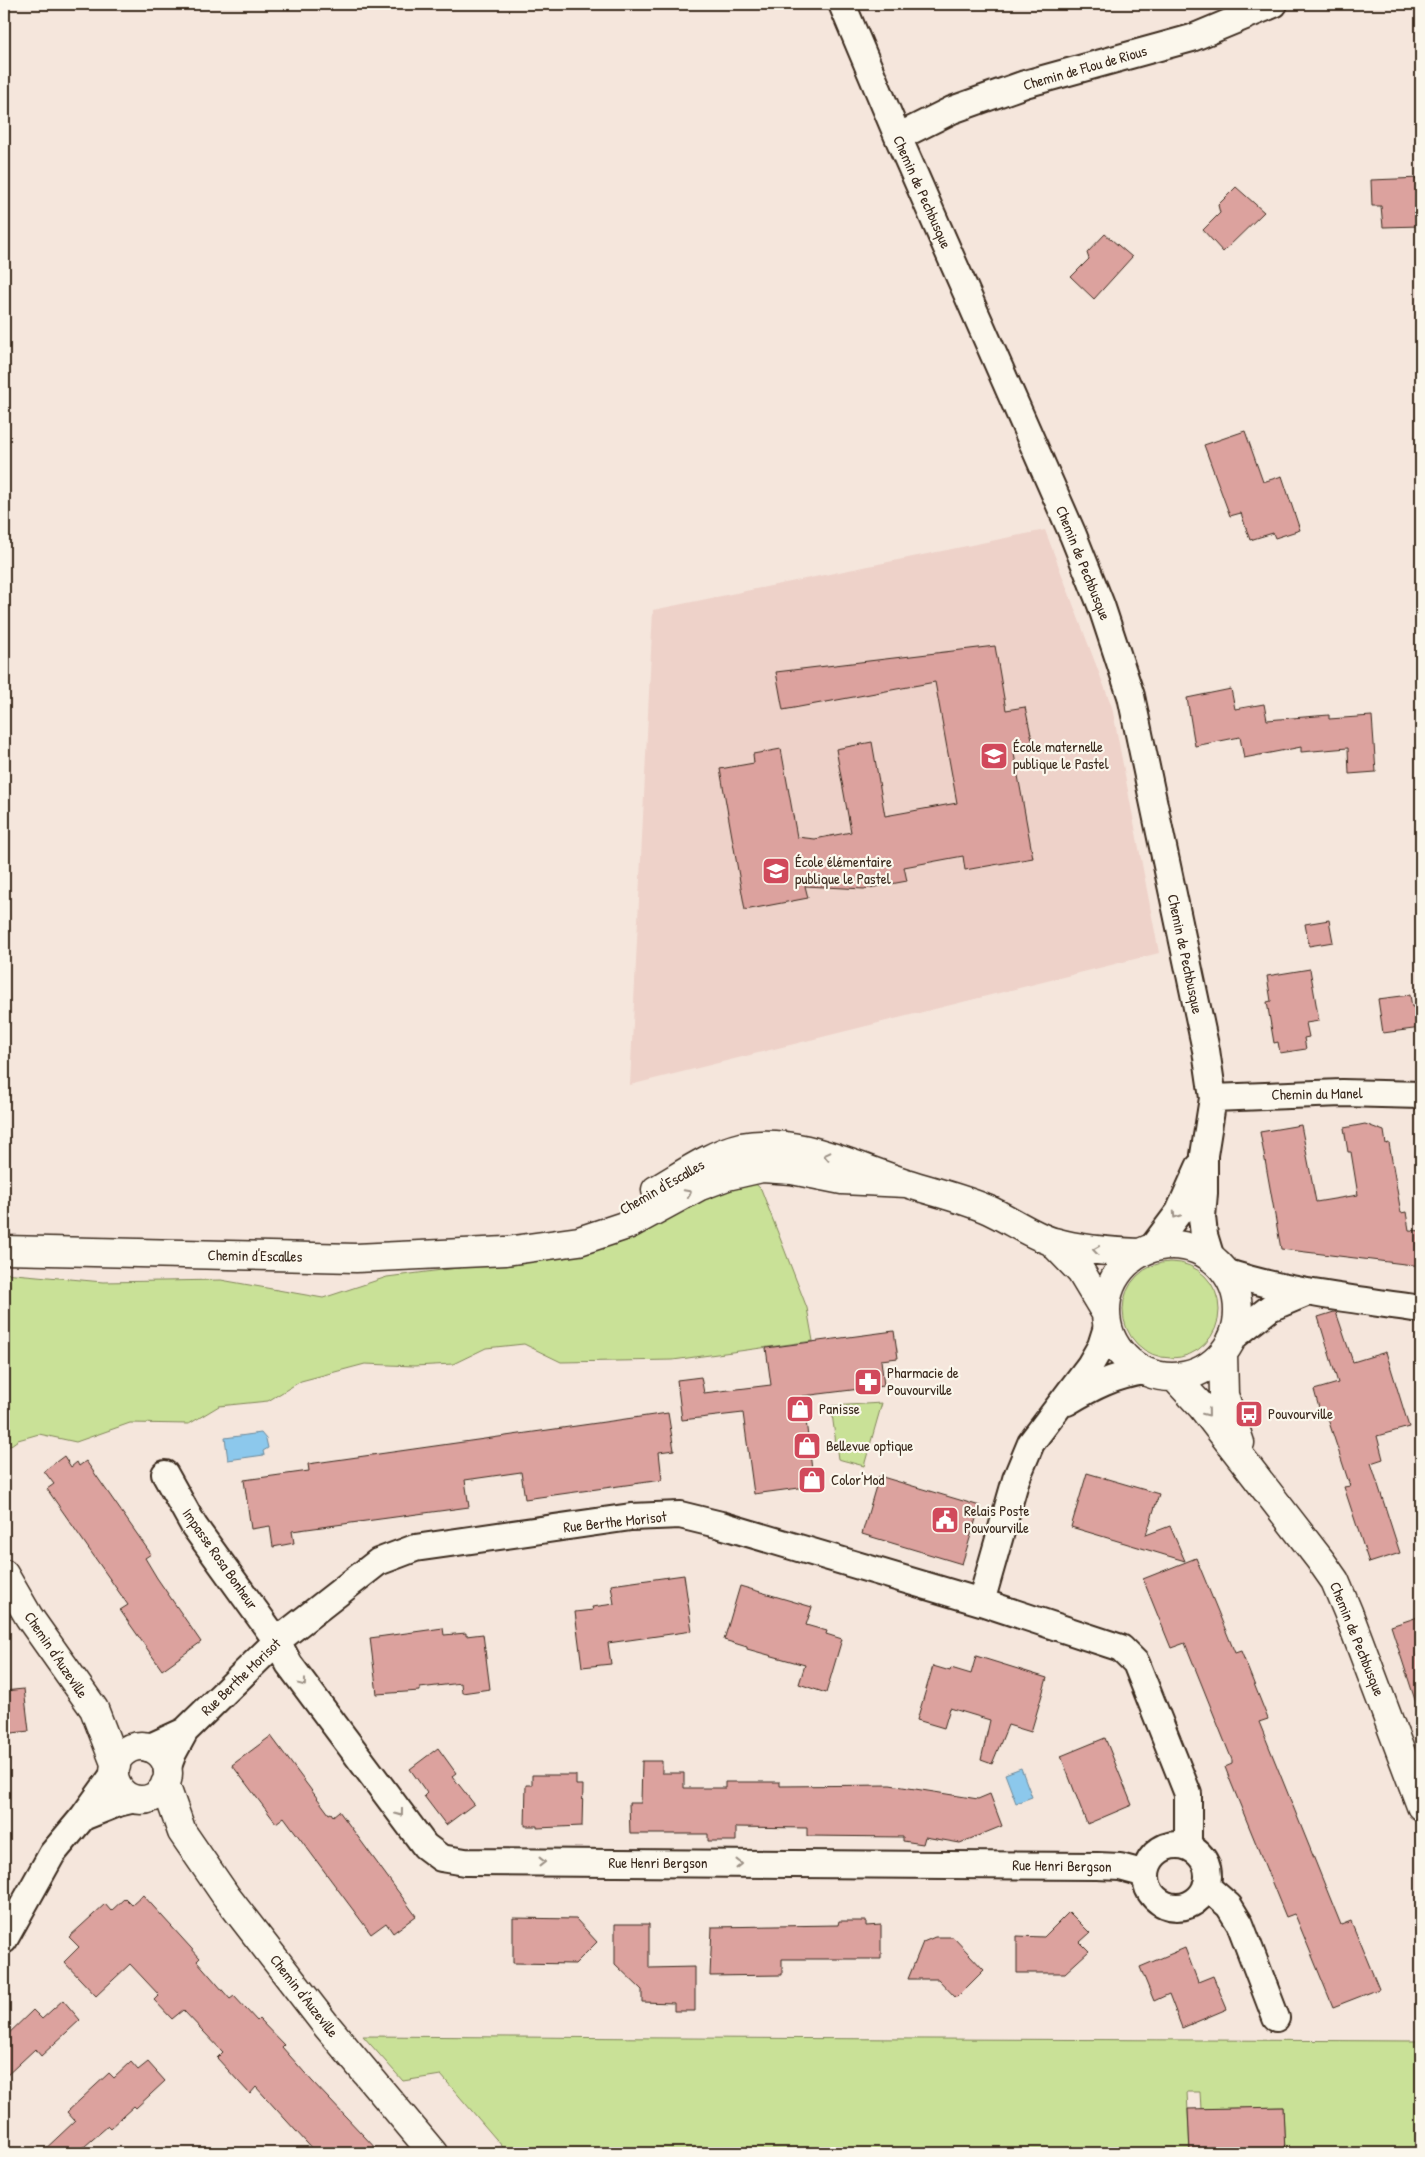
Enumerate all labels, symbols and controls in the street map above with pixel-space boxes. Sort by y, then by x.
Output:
street label: Chemin de Flou de Rious [1020,40,1149,95]
street label: Chemin de Pechbusque [888,132,957,252]
street label: Chemin de Pechbusque [1051,502,1116,623]
place label: École maternelle publique le Pastel [1013,736,1109,774]
school or university icon: École maternelle publique le Pastel [979,741,1009,771]
place label: École élémentaire publique le Pastel [795,851,892,889]
school or university icon: École élémentaire publique le Pastel [761,856,791,886]
street label: Chemin de Pechbusque [1163,892,1208,1016]
street label: Chemin du Manel [1271,1082,1363,1105]
one-way arrow [822,1151,831,1162]
street label: Chemin d'Escalles [615,1154,708,1219]
one-way arrow [683,1189,692,1199]
one-way arrow [1173,1209,1182,1219]
street label: Chemin d'Escalles [207,1244,303,1267]
one-way arrow [1091,1245,1099,1256]
place label: Pharmacie de Pouvourville [887,1362,959,1400]
pharmacy icon: Pharmacie de Pouvourville [853,1367,883,1397]
shop icon: Panisse [785,1394,815,1424]
place label: Panisse [819,1398,860,1419]
bus stop icon: Pouvourville [1234,1399,1264,1429]
place label: Pouvourville [1268,1403,1333,1424]
one-way arrow [1202,1407,1210,1416]
shop icon: Bellevue optique [792,1431,822,1461]
place label: Bellevue optique [826,1435,913,1456]
shop icon: Color'Mod [797,1465,827,1495]
place label: Color'Mod [831,1469,885,1490]
place label: Relais Poste Pouvourville [964,1500,1029,1538]
street label: Impasse Rosa Bonheur [178,1504,263,1614]
public building icon: Relais Poste Pouvourville [930,1505,960,1535]
street label: Rue Berthe Morisot [562,1506,668,1537]
street label: Chemin de Pechbusque [1325,1578,1390,1699]
street label: Chemin d'Auzeville [20,1607,93,1702]
street label: Rue Berthe Morisot [196,1633,286,1720]
one-way arrow [297,1677,306,1687]
one-way arrow [394,1807,403,1817]
street label: Rue Henri Bergson [608,1852,708,1873]
street label: Rue Henri Bergson [1012,1854,1112,1877]
one-way arrow [538,1857,546,1867]
one-way arrow [736,1859,743,1869]
street label: Chemin d'Auzeville [265,1950,343,2042]

